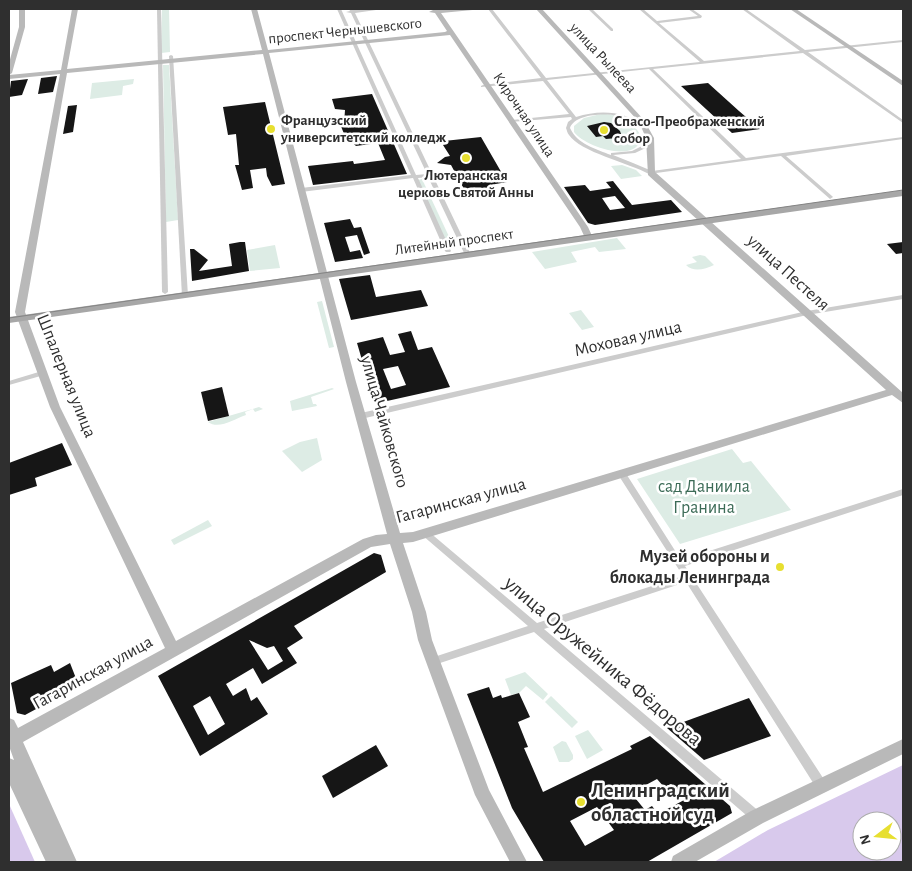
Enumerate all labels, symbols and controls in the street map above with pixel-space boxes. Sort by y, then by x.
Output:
street label: проспект Чернышевского [268,15,422,47]
street label: улица Рылеева [566,19,639,96]
street label: Кирочная улица [490,70,558,160]
place label: Французский университетский колледж [280,113,447,145]
place label: Спасо-Преображенский собор [614,114,765,146]
marker: Французский университетский колледж [265,123,277,135]
marker: Спасо-Преображенский собор [598,124,610,136]
marker: Лютеранская церковь Святой Анны [460,152,472,164]
place label: Лютеранская церковь Святой Анны [398,168,534,200]
street label: Литейный проспект [394,226,515,258]
street label: улица Пестеля [743,231,833,315]
street label: Шпалерная улица [33,312,99,440]
street label: Моховая улица [573,318,683,360]
street label: улица Чайковского [356,353,411,490]
street label: Гагаринская улица [394,475,528,527]
park label: сад Даниила Гранина [658,478,750,517]
place label: Музей обороны и блокады Ленинграда [610,548,770,587]
marker: Музей обороны и блокады Ленинграда [774,561,786,573]
street label: улица Оружейника Фёдорова [499,572,706,750]
street label: Гагаринская улица [30,633,156,713]
place label: Ленинградский областной суд [591,780,730,825]
marker: Ленинградский областной суд [575,796,587,808]
north arrow [852,811,902,861]
text: N [857,833,874,846]

